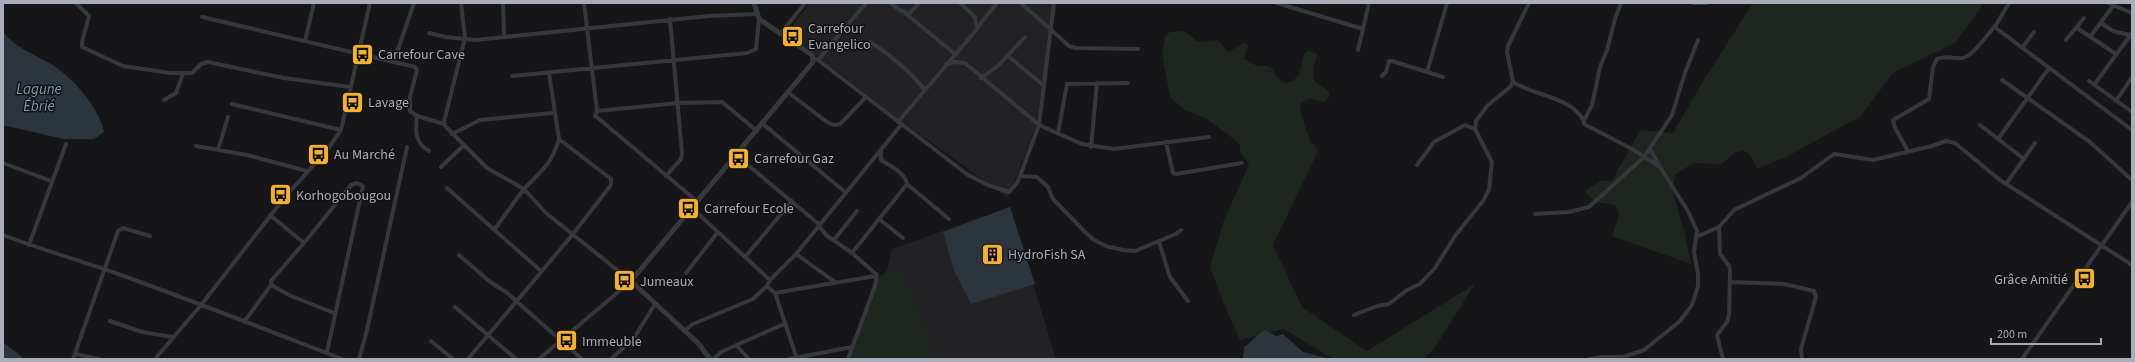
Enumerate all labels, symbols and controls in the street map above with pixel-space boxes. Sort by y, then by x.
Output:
place label: Carrefour Evangelico [808,19,871,55]
bus stop icon: Carrefour Evangelico [779,23,805,49]
bus stop icon: Carrefour Cave [350,41,376,67]
place label: Carrefour Cave [378,45,465,65]
water label: Lagune Ébrié [16,79,62,117]
bus stop icon: Lavage [340,89,366,115]
place label: Lavage [368,93,409,113]
bus stop icon: Au Marché [306,141,332,167]
place label: Au Marché [334,145,395,165]
bus stop icon: Carrefour Gaz [726,145,752,171]
place label: Carrefour Gaz [754,149,834,169]
bus stop icon: Korhogobougou [268,182,294,208]
place label: Korhogobougou [296,186,391,206]
bus stop icon: Carrefour Ecole [676,195,702,221]
place label: Carrefour Ecole [704,199,794,219]
building icon: HydroFish SA [979,241,1005,267]
place label: HydroFish SA [1008,245,1086,265]
bus stop icon: Grâce Amitié [2071,266,2097,292]
bus stop icon: Jumeaux [612,268,638,294]
place label: Grâce Amitié [1994,270,2068,290]
place label: Jumeaux [640,272,694,292]
scale bar [1991,320,2101,346]
text: 200 m [1997,326,2027,343]
bus stop icon: Immeuble [554,328,580,354]
place label: Immeuble [582,332,642,352]

